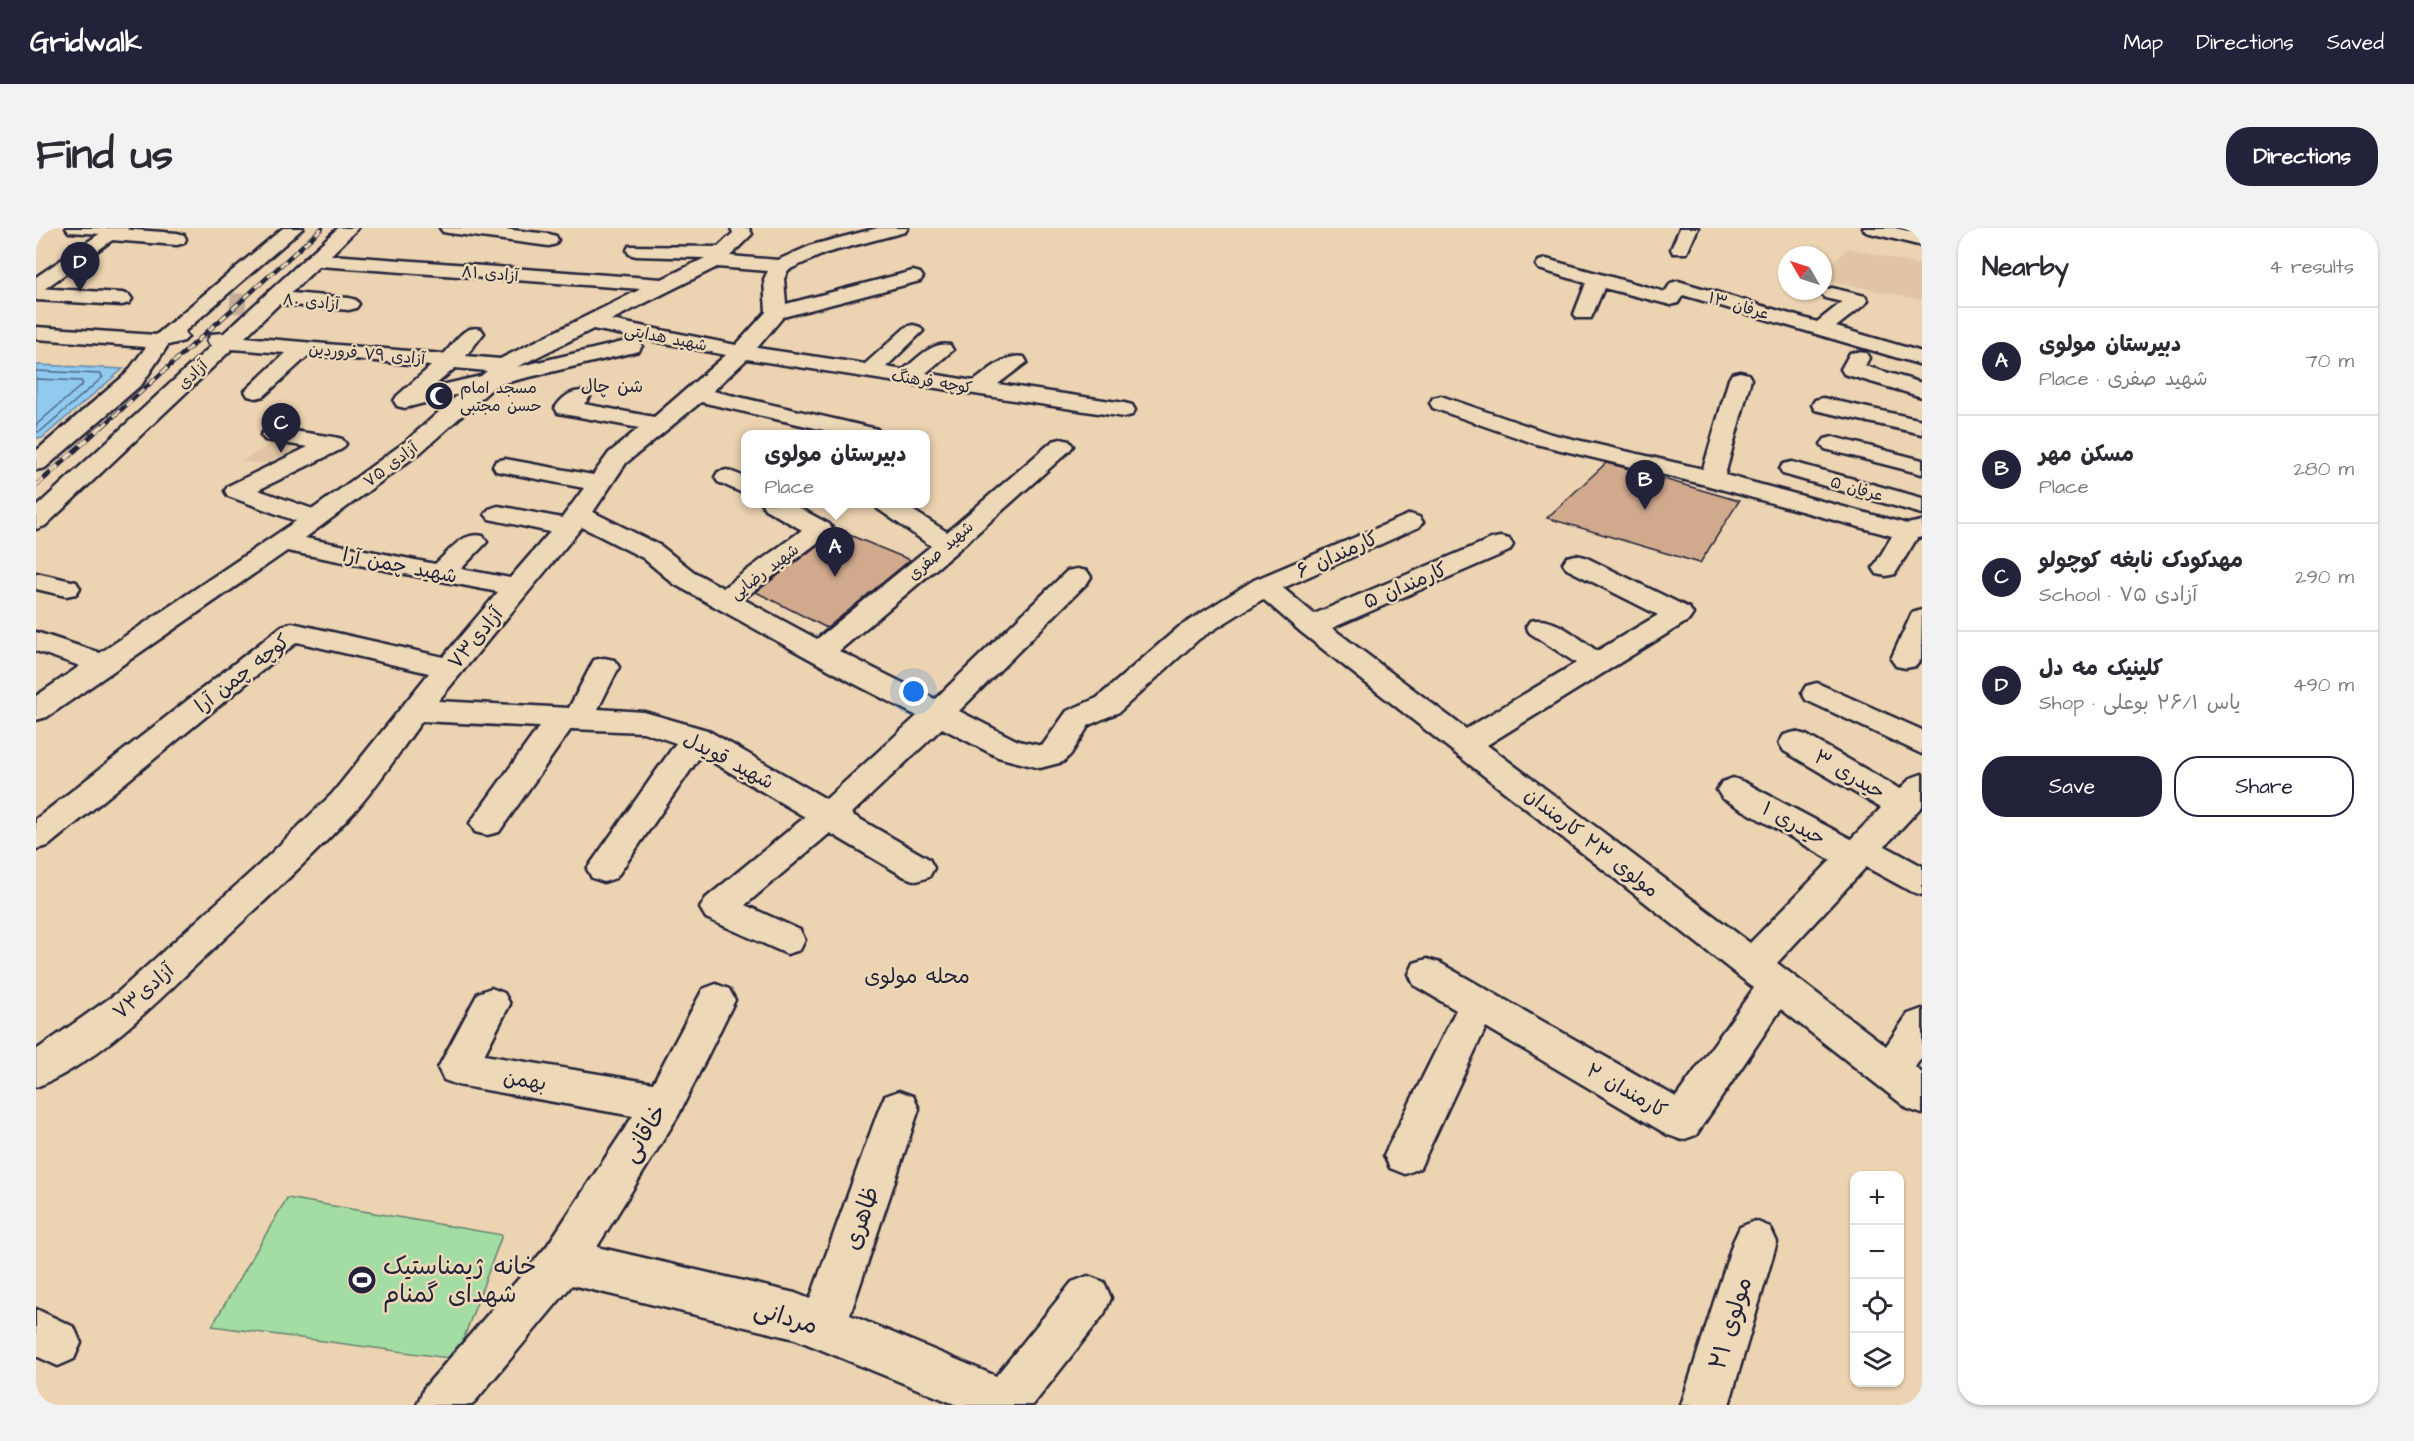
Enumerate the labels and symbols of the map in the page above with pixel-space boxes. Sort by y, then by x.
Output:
pin: D [60,242,99,292]
north arrow [1778,246,1832,300]
street label: آزادی ۸۱ [461,261,520,287]
street label: عرفان ۱۳ [1706,287,1772,325]
street label: آزادی ۸۰ [282,289,341,316]
street label: شهید هدایتی [623,319,709,357]
street label: آزادی ۷۹ فروردین [308,338,427,370]
street label: آزادی [173,354,213,394]
street label: کوچه فرهنگ [890,365,974,399]
district label: شن چال [581,374,643,399]
place label: مسجد امام حسن مجتبی [460,377,542,417]
mosque icon: مسجد امام حسن مجتبی [423,380,455,412]
pin: C [262,404,300,453]
street label: آزادی ۷۵ [359,437,423,492]
pin: B [1626,460,1664,510]
street label: عرفان ۵ [1828,471,1886,507]
street label: شهید صفری [903,516,978,585]
street label: کارمندان ۶ [1292,524,1383,585]
pin: A [816,528,854,577]
street label: شهید رضایی [726,539,803,605]
street label: شهید چمن آرا [340,541,459,591]
street label: کارمندان ۵ [1359,556,1452,616]
street label: آزادی۷۳ [442,601,511,676]
street label: کوچه چمن آرا [189,628,296,720]
your location [899,677,928,706]
street label: شهید قویدل [678,725,779,797]
street label: حیدری ۳ [1809,743,1890,806]
street label: مولوی ۲۳ کارمندان [1518,781,1665,904]
street label: حیدری ۱ [1757,795,1830,853]
street label: آزادی۷۳ [107,957,181,1026]
district label: محله مولوی [864,962,970,991]
street label: کارمندان ۲ [1581,1057,1672,1125]
street label: بهمن [501,1064,548,1098]
street label: خاقانی [614,1098,676,1169]
street label: ظاهری [835,1182,889,1255]
place label: خانه ژیمناستیک شهدای گمنام [383,1250,536,1313]
sports icon: خانه ژیمناستیک شهدای گمنام [346,1264,378,1296]
street label: مولوی ۲۱ [1701,1273,1761,1374]
street label: مردانی [750,1292,822,1344]

